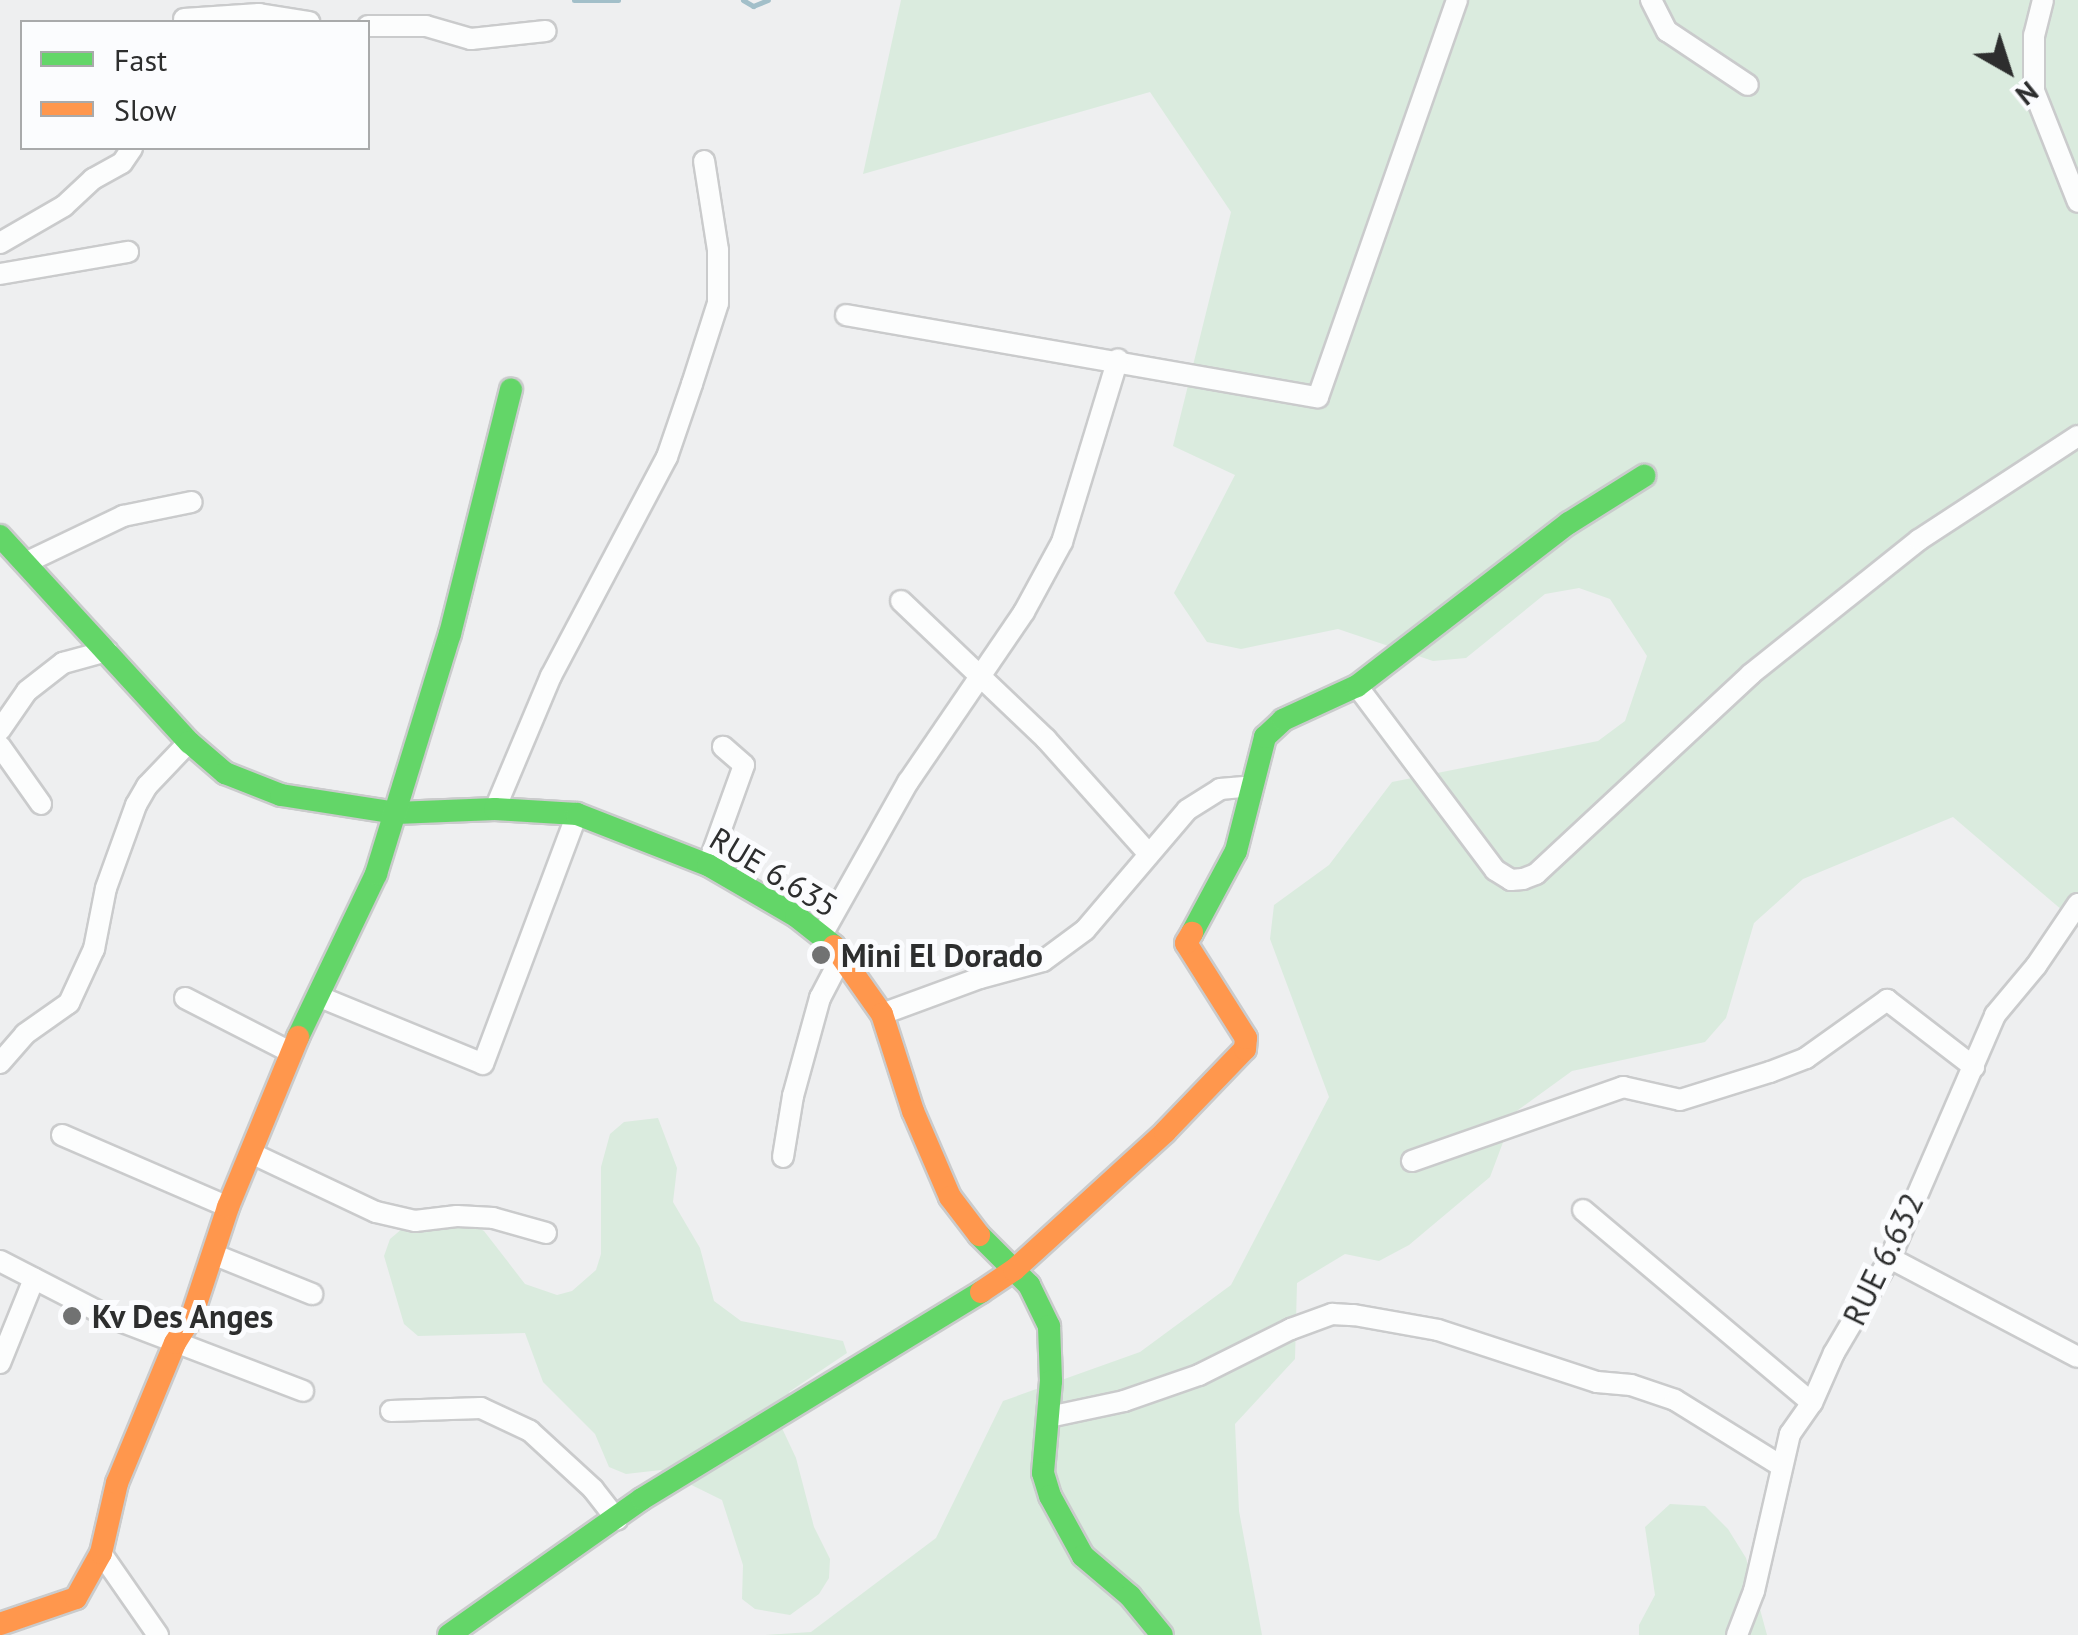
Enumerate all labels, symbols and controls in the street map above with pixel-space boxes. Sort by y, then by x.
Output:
legend [20,20,370,150]
north arrow [1958,20,2058,120]
text: Fast [114,40,167,79]
text: N [2008,74,2046,114]
text: Slow [114,90,177,129]
street label: RUE 6.635 [703,819,845,925]
place label: Mini El Dorado [841,936,1043,974]
marker: Mini El Dorado [810,944,832,966]
street label: RUE 6.632 [1835,1187,1931,1331]
place label: Kv Des Anges [92,1297,276,1335]
marker: Kv Des Anges [61,1305,83,1327]

